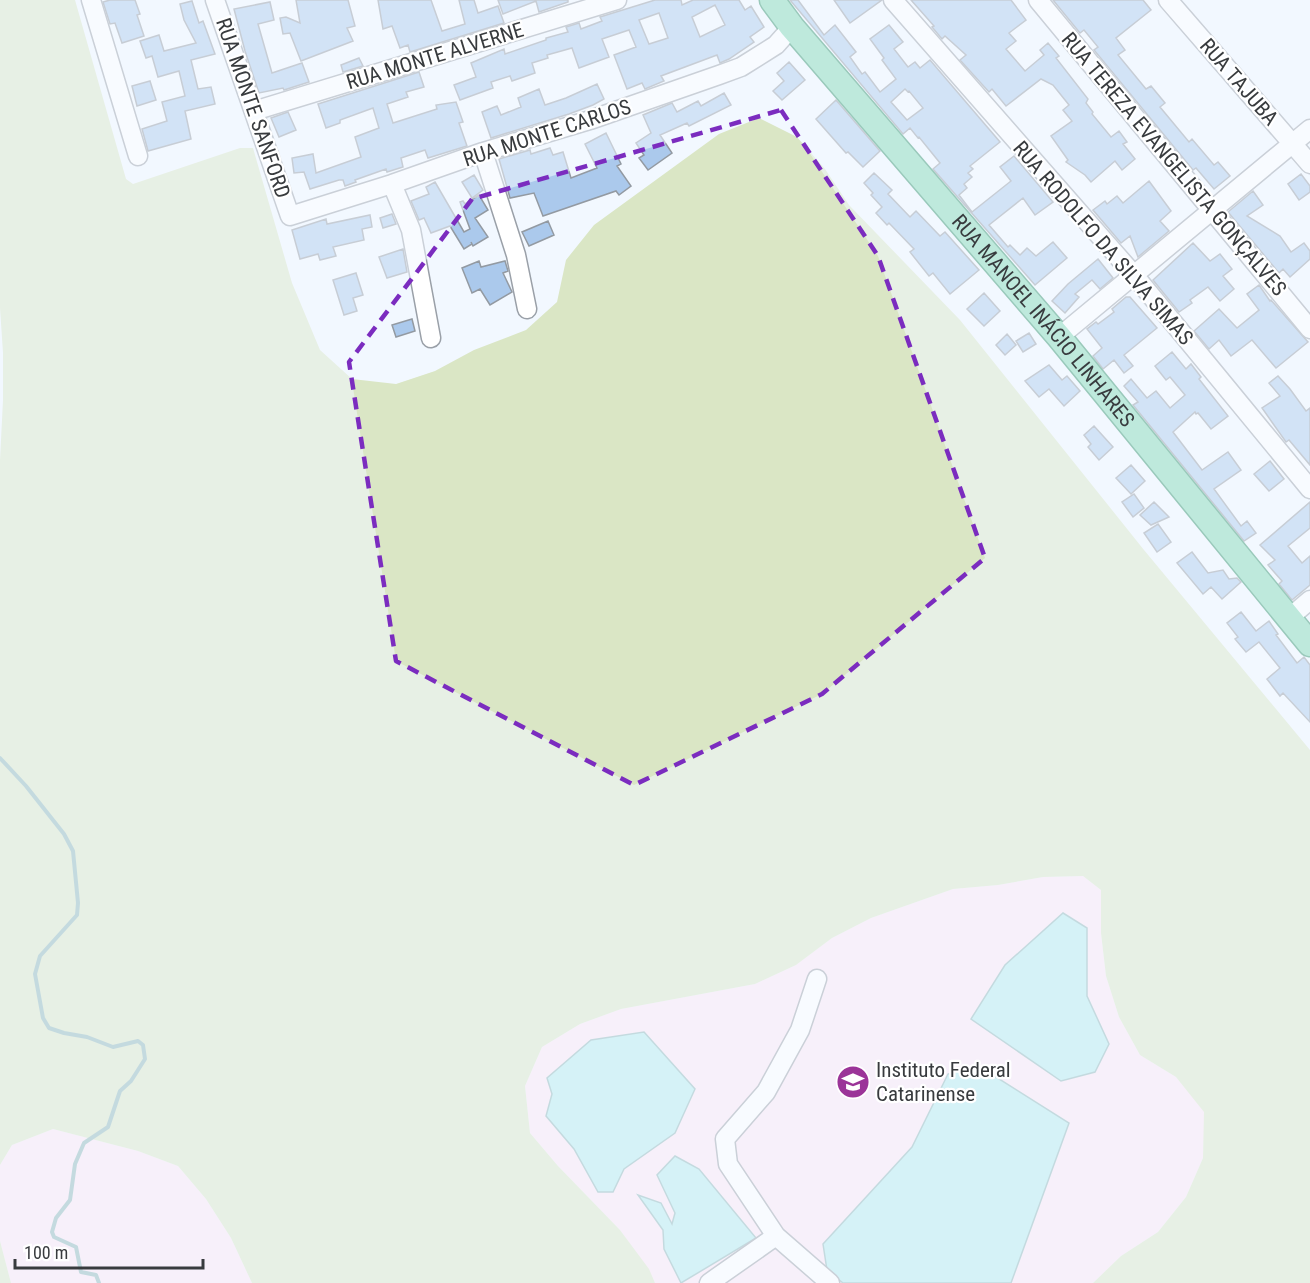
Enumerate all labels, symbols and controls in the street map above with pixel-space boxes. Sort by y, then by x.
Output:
street label: RUA MONTE SANFORD [211,15,295,201]
street label: RUA MONTE ALVERNE [343,18,527,94]
street label: RUA TEREZA EVANGELISTA GONÇALVES [1057,28,1291,301]
street label: RUA TAJUBA [1195,34,1283,130]
street label: RUA MONTE CARLOS [460,95,634,171]
street label: RUA RODOLFO DA SILVA SIMAS [1008,136,1198,350]
street label: RUA MANOEL INÁCIO LINHARES [947,210,1139,432]
place label: Instituto Federal Catarinense [876,1058,1011,1106]
school or university icon: Instituto Federal Catarinense [835,1064,871,1100]
scale bar [15,1232,202,1270]
text: 100 m [24,1242,68,1263]

